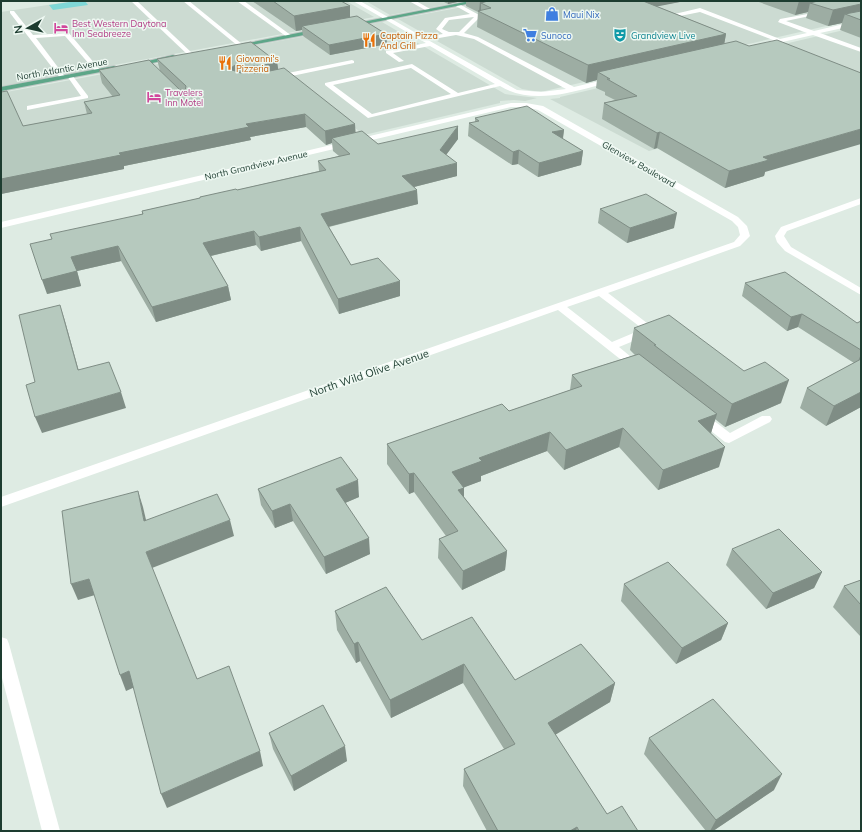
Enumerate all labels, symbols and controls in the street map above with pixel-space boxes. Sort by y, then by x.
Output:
shop icon: Maui Nix [544,6,560,22]
north arrow [8,8,48,48]
place label: Maui Nix [563,9,600,20]
place label: Best Western Daytona Inn Seabreeze [72,18,166,39]
hotel icon: Best Western Daytona Inn Seabreeze [53,20,69,36]
text: N [11,24,26,34]
supermarket icon: Sunoco [522,27,538,43]
theatre icon: Grandview Live [612,27,628,43]
place label: Captain Pizza And Grill [380,30,438,51]
place label: Sunoco [541,30,572,41]
place label: Grandview Live [631,30,696,41]
restaurant icon: Captain Pizza And Grill [361,32,377,48]
place label: Giovanni's Pizzeria [236,53,279,74]
restaurant icon: Giovanni's Pizzeria [217,55,233,71]
street label: North Atlantic Avenue [16,56,108,82]
place label: Travelers Inn Motel [165,87,203,108]
hotel icon: Travelers Inn Motel [146,89,162,105]
street label: Glenview Boulevard [600,139,678,189]
street label: North Grandview Avenue [203,148,309,182]
street label: North Wild Olive Avenue [307,346,431,400]

